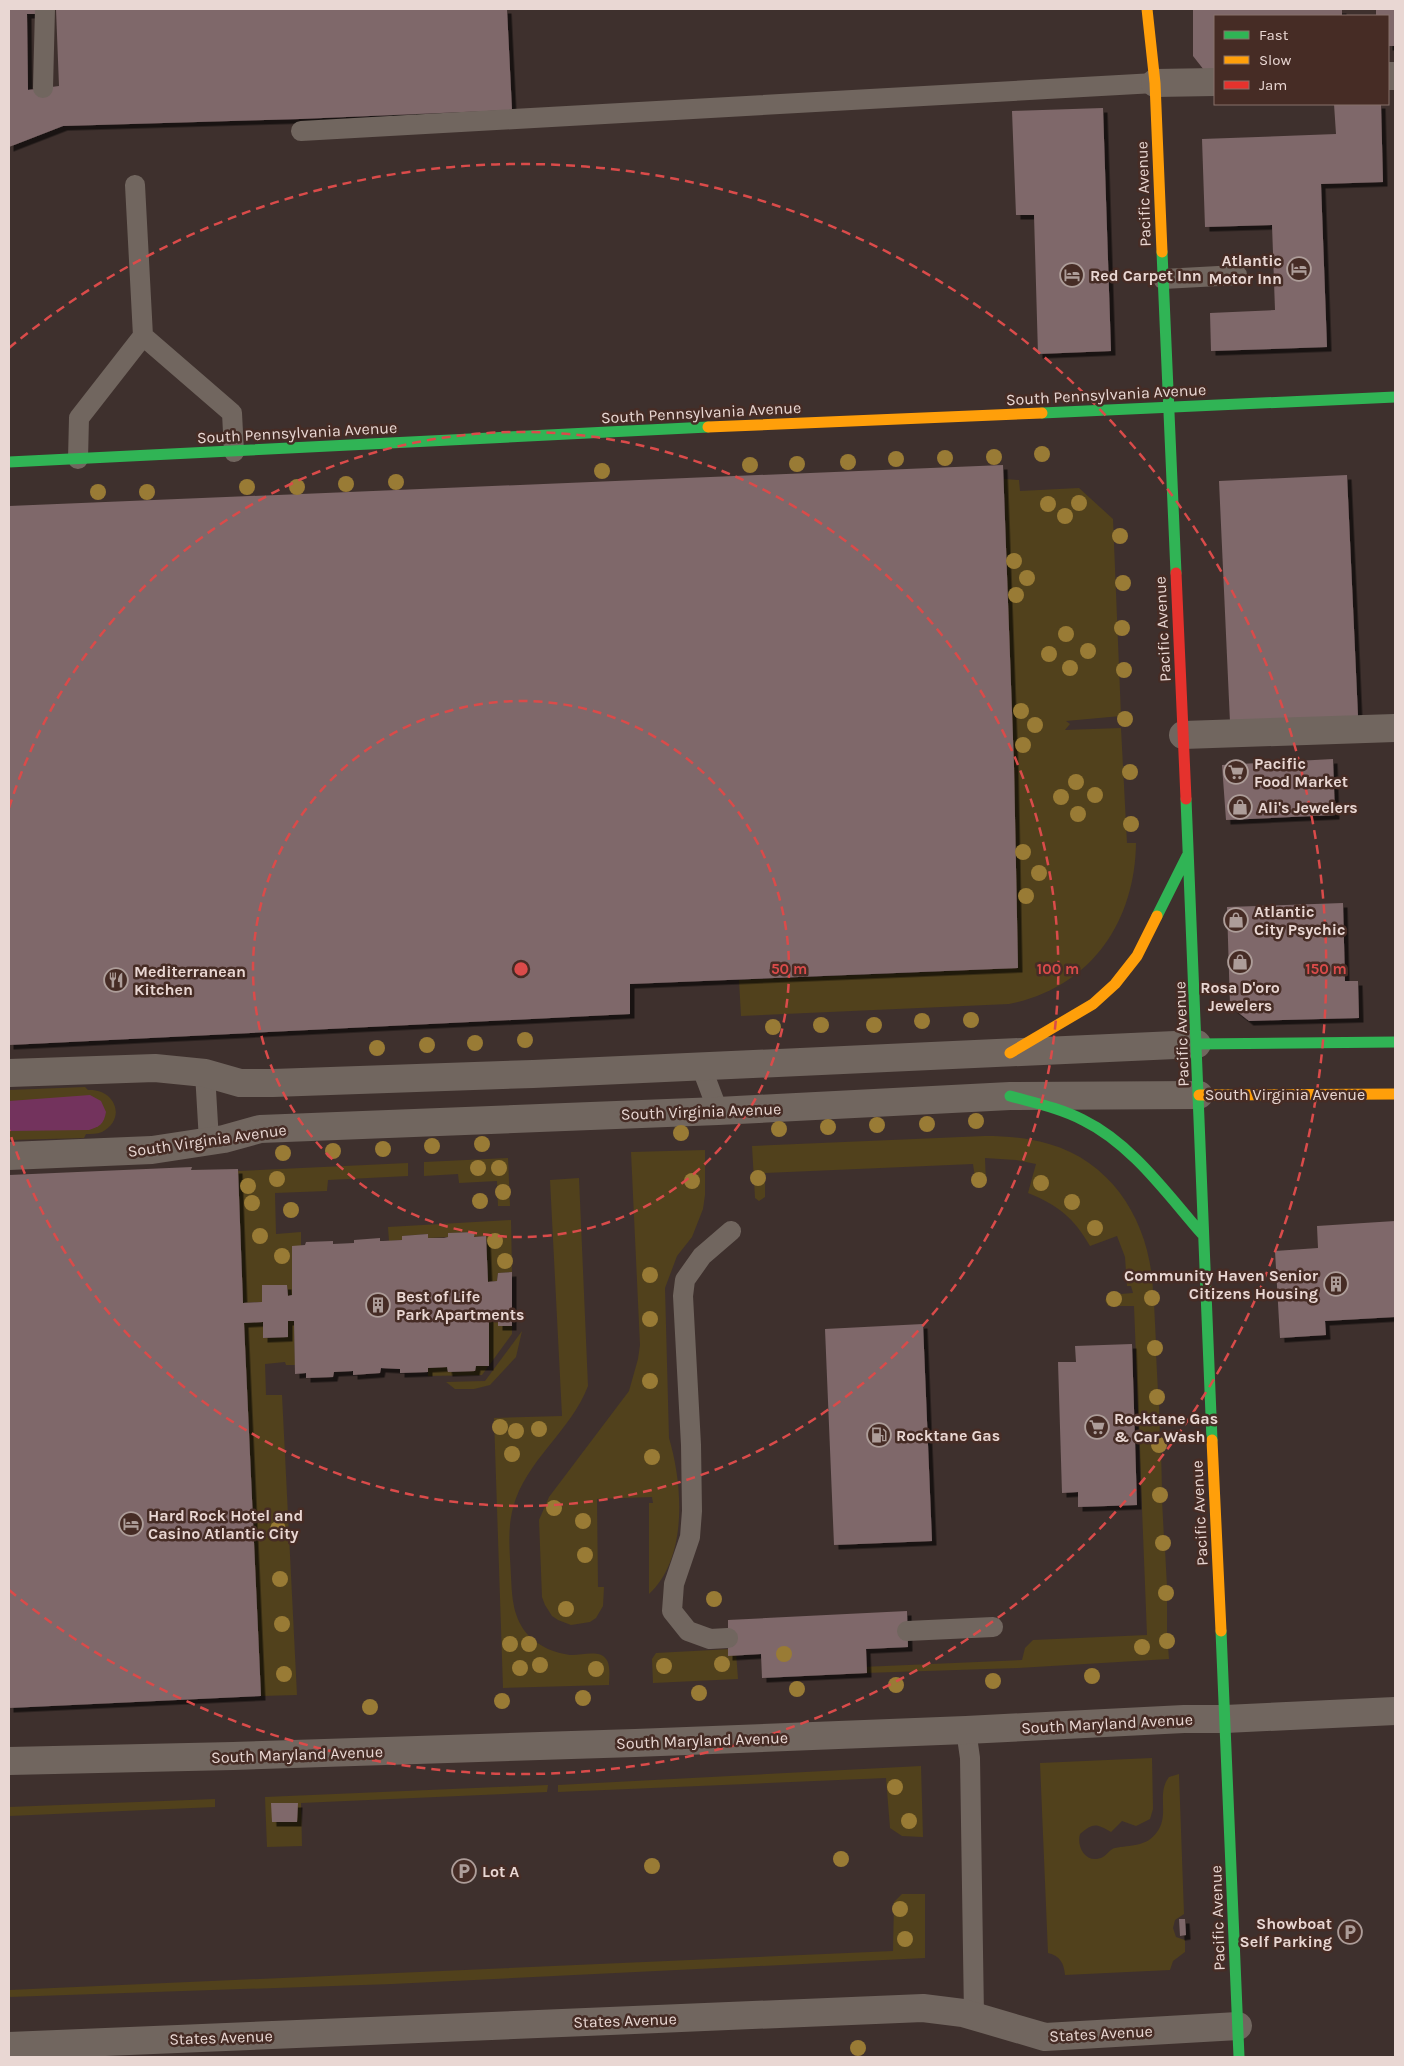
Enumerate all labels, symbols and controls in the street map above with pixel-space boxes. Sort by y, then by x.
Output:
legend [1214,15,1389,105]
text: Fast [1259,26,1289,44]
text: Slow [1259,51,1291,69]
text: Jam [1259,76,1287,94]
street label: Pacific Avenue [1132,141,1155,247]
place label: Atlantic Motor Inn [1208,251,1282,288]
hotel icon: Atlantic Motor Inn [1286,256,1312,282]
hotel icon: Red Carpet Inn [1059,262,1085,288]
place label: Red Carpet Inn [1090,266,1202,285]
street label: South Pennsylvania Avenue [1005,380,1207,409]
street label: South Pennsylvania Avenue [600,398,802,427]
street label: South Pennsylvania Avenue [196,418,398,447]
street label: Pacific Avenue [1150,576,1175,682]
place label: Pacific Food Market [1254,754,1348,791]
supermarket icon: Pacific Food Market [1223,759,1249,785]
shop icon: Ali's Jewelers [1227,794,1253,820]
place label: Ali's Jewelers [1258,798,1358,817]
place label: Atlantic City Psychic [1254,902,1346,939]
shop icon: Atlantic City Psychic [1223,907,1249,933]
shop icon: Rosa D'oro Jewelers [1227,949,1253,975]
centre of rings [512,960,530,978]
text: 50 m [771,960,807,978]
text: 100 m [1037,960,1079,978]
text: 150 m [1305,960,1347,978]
place label: Mediterranean Kitchen [134,962,246,999]
restaurant icon: Mediterranean Kitchen [103,967,129,993]
place label: Rosa D'oro Jewelers [1200,978,1280,1015]
street label: Pacific Avenue [1170,981,1193,1087]
street label: South Virginia Avenue [1205,1085,1365,1104]
street label: South Virginia Avenue [621,1099,781,1124]
street label: South Virginia Avenue [126,1120,288,1161]
place label: Community Haven Senior Citizens Housing [1124,1266,1319,1303]
building icon: Community Haven Senior Citizens Housing [1323,1271,1349,1297]
place label: Best of Life Park Apartments [396,1287,525,1324]
building icon: Best of Life Park Apartments [365,1292,391,1318]
place label: Rocktane Gas & Car Wash [1114,1409,1218,1446]
supermarket icon: Rocktane Gas & Car Wash [1084,1414,1110,1440]
fuel station icon: Rocktane Gas [866,1422,892,1448]
place label: Rocktane Gas [896,1426,1000,1445]
street label: Pacific Avenue [1187,1460,1212,1566]
place label: Hard Rock Hotel and Casino Atlantic City [148,1506,303,1543]
hotel icon: Hard Rock Hotel and Casino Atlantic City [118,1511,144,1537]
street label: South Maryland Avenue [1021,1710,1193,1737]
street label: South Maryland Avenue [616,1728,788,1753]
street label: South Maryland Avenue [211,1742,383,1767]
parking icon: Lot A [451,1858,477,1884]
place label: Lot A [482,1862,519,1881]
street label: Pacific Avenue [1206,1865,1229,1971]
place label: Showboat Self Parking [1240,1914,1332,1951]
parking icon: Showboat Self Parking [1337,1919,1363,1945]
street label: States Avenue [573,2009,677,2032]
street label: States Avenue [1049,2021,1153,2046]
street label: States Avenue [169,2026,273,2049]

